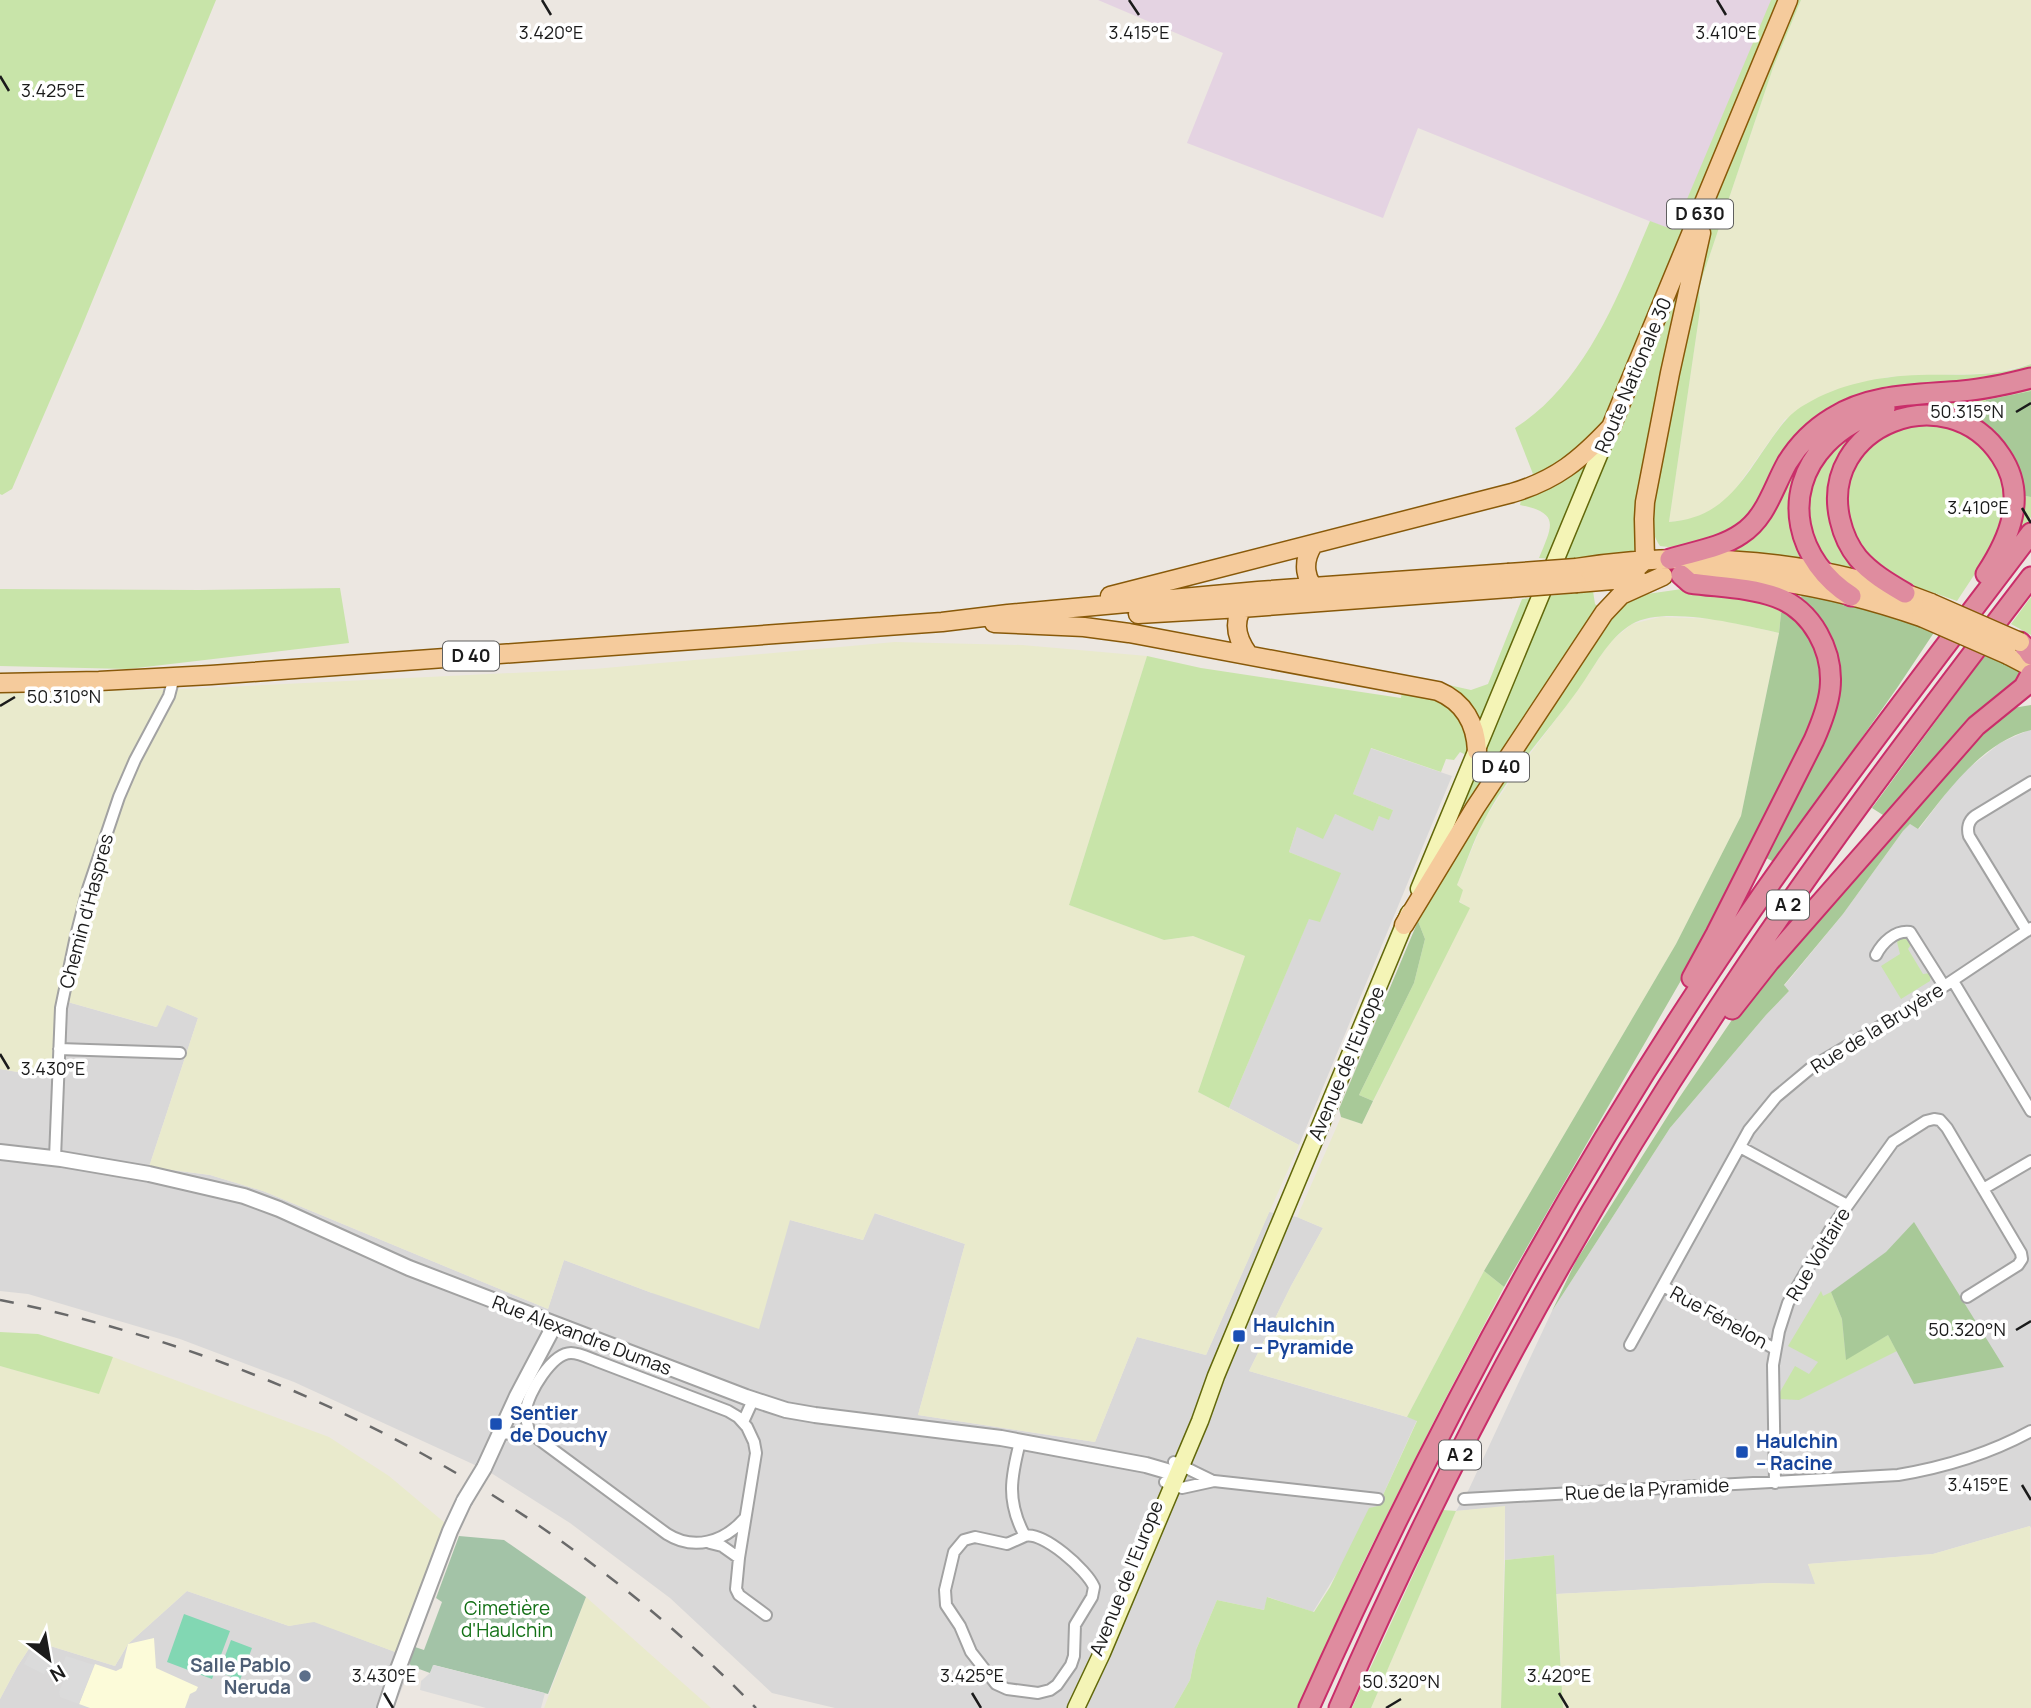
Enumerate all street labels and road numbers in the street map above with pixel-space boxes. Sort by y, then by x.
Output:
road number: D 630 [1667,200,1733,229]
street label: Route Nationale 30 [1588,293,1678,457]
road number: D 40 [443,642,499,670]
road number: D 40 [1473,752,1529,782]
street label: Chemin d'Haspres [53,831,119,991]
road number: A 2 [1767,890,1809,920]
street label: Rue de la Bruyère [1806,977,1948,1079]
street label: Avenue de l'Europe [1302,982,1390,1144]
street label: Rue Voltaire [1780,1202,1856,1306]
street label: Rue Fénelon [1666,1280,1772,1354]
street label: Rue Alexandre Dumas [489,1289,676,1381]
road number: A 2 [1439,1440,1481,1470]
street label: Rue de la Pyramide [1564,1472,1730,1506]
street label: Avenue de l'Europe [1083,1496,1169,1660]

